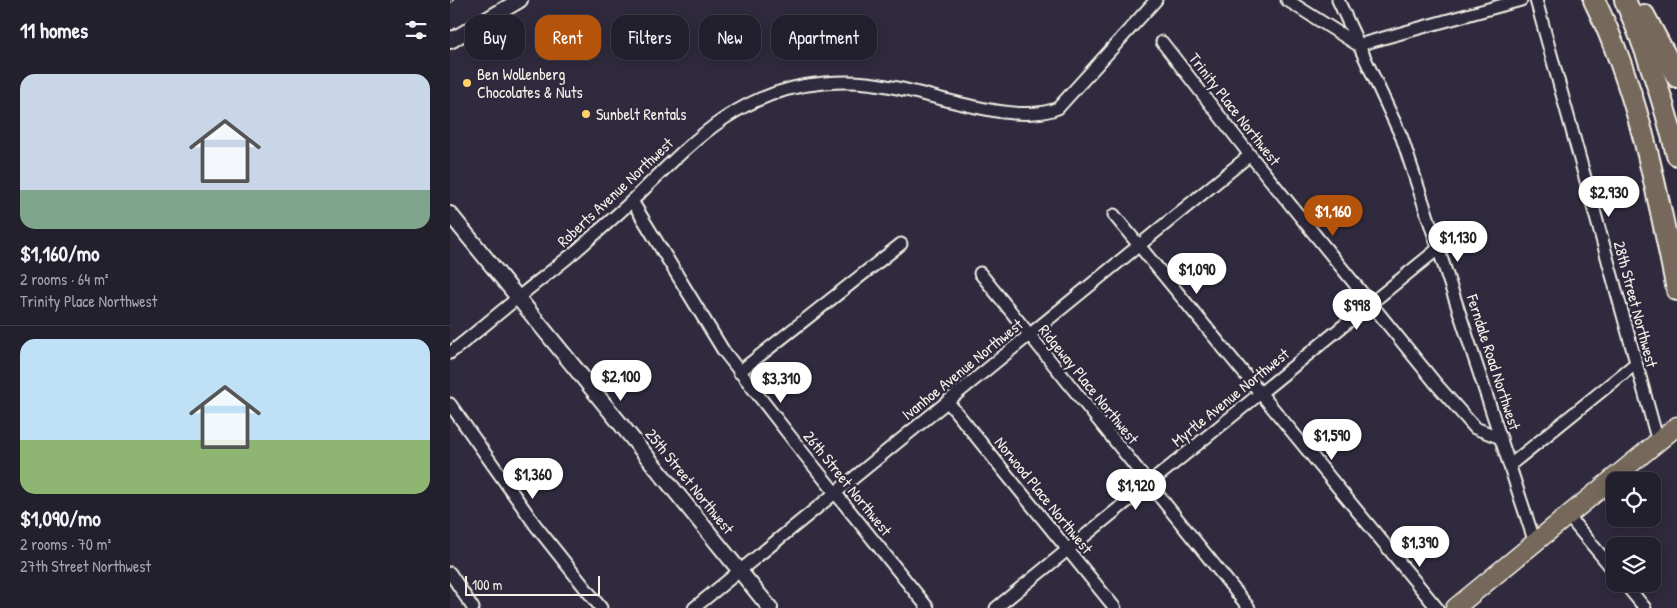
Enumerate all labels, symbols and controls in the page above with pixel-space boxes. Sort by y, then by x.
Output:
chip: Buy [465,15,525,60]
chip: Rent [535,15,601,60]
chip: Filters [611,15,689,60]
chip: New [699,15,761,60]
chip: Apartment [771,15,877,60]
text: 11 homes [20,16,88,45]
icon: filters [402,16,430,44]
street label: Trinity Place Northwest [1184,48,1286,170]
place label: Ben Wollenberg Chocolates & Nuts [477,63,583,103]
marker: Ben Wollenberg Chocolates & Nuts [461,77,473,89]
place label: Sunbelt Rentals [596,103,686,125]
icon: home [180,106,270,196]
marker: Sunbelt Rentals [580,108,592,120]
street label: Roberts Avenue Northwest [552,132,678,252]
pin: $2,930 [1568,176,1650,218]
text: $2,930 [1589,181,1629,203]
pin: $1,160 [1292,194,1374,237]
text: $1,160 [1315,200,1351,222]
pin: $1,130 [1417,220,1499,263]
text: $1,130 [1439,226,1477,248]
street label: 28th Street Northwest [1609,238,1664,370]
text: $1,160/mo [20,239,100,268]
pin: $1,090 [1156,252,1238,295]
text: $1,090 [1178,258,1216,280]
text: 2 rooms · 64 m² [20,268,108,290]
pin: $998 [1327,288,1387,331]
text: Trinity Place Northwest [20,290,157,312]
street label: Ferndale Road Northwest [1461,290,1526,433]
text: $998 [1344,294,1370,316]
street label: Ivanhoe Avenue Northwest [897,313,1028,425]
street label: Ridgeway Place Northwest [1034,320,1144,449]
street label: Myrtle Avenue Northwest [1167,342,1294,451]
pin: $2,100 [580,360,662,402]
pin: $3,310 [740,362,822,404]
text: $2,100 [602,365,640,387]
text: $3,310 [762,367,800,389]
icon: home [180,372,270,462]
pin: $1,590 [1291,418,1373,461]
street label: 25th Street Northwest [641,424,740,539]
text: $1,590 [1314,424,1350,446]
street label: 26th Street Northwest [799,426,898,541]
street label: Norwood Place Northwest [990,432,1098,558]
pin: $1,360 [492,458,574,500]
text: $1,360 [514,463,552,485]
pin: $1,920 [1095,468,1177,511]
map controls [1606,472,1661,592]
button: locate [1606,472,1661,527]
text: $1,920 [1117,474,1155,496]
text: $1,090/mo [20,504,101,533]
pin: $1,390 [1379,526,1461,568]
text: $1,390 [1401,531,1439,553]
text: 2 rooms · 70 m² [20,533,111,555]
button: layers [1606,537,1661,592]
text: 27th Street Northwest [20,555,151,577]
scale bar [465,573,600,596]
text: 100 m [472,575,502,594]

